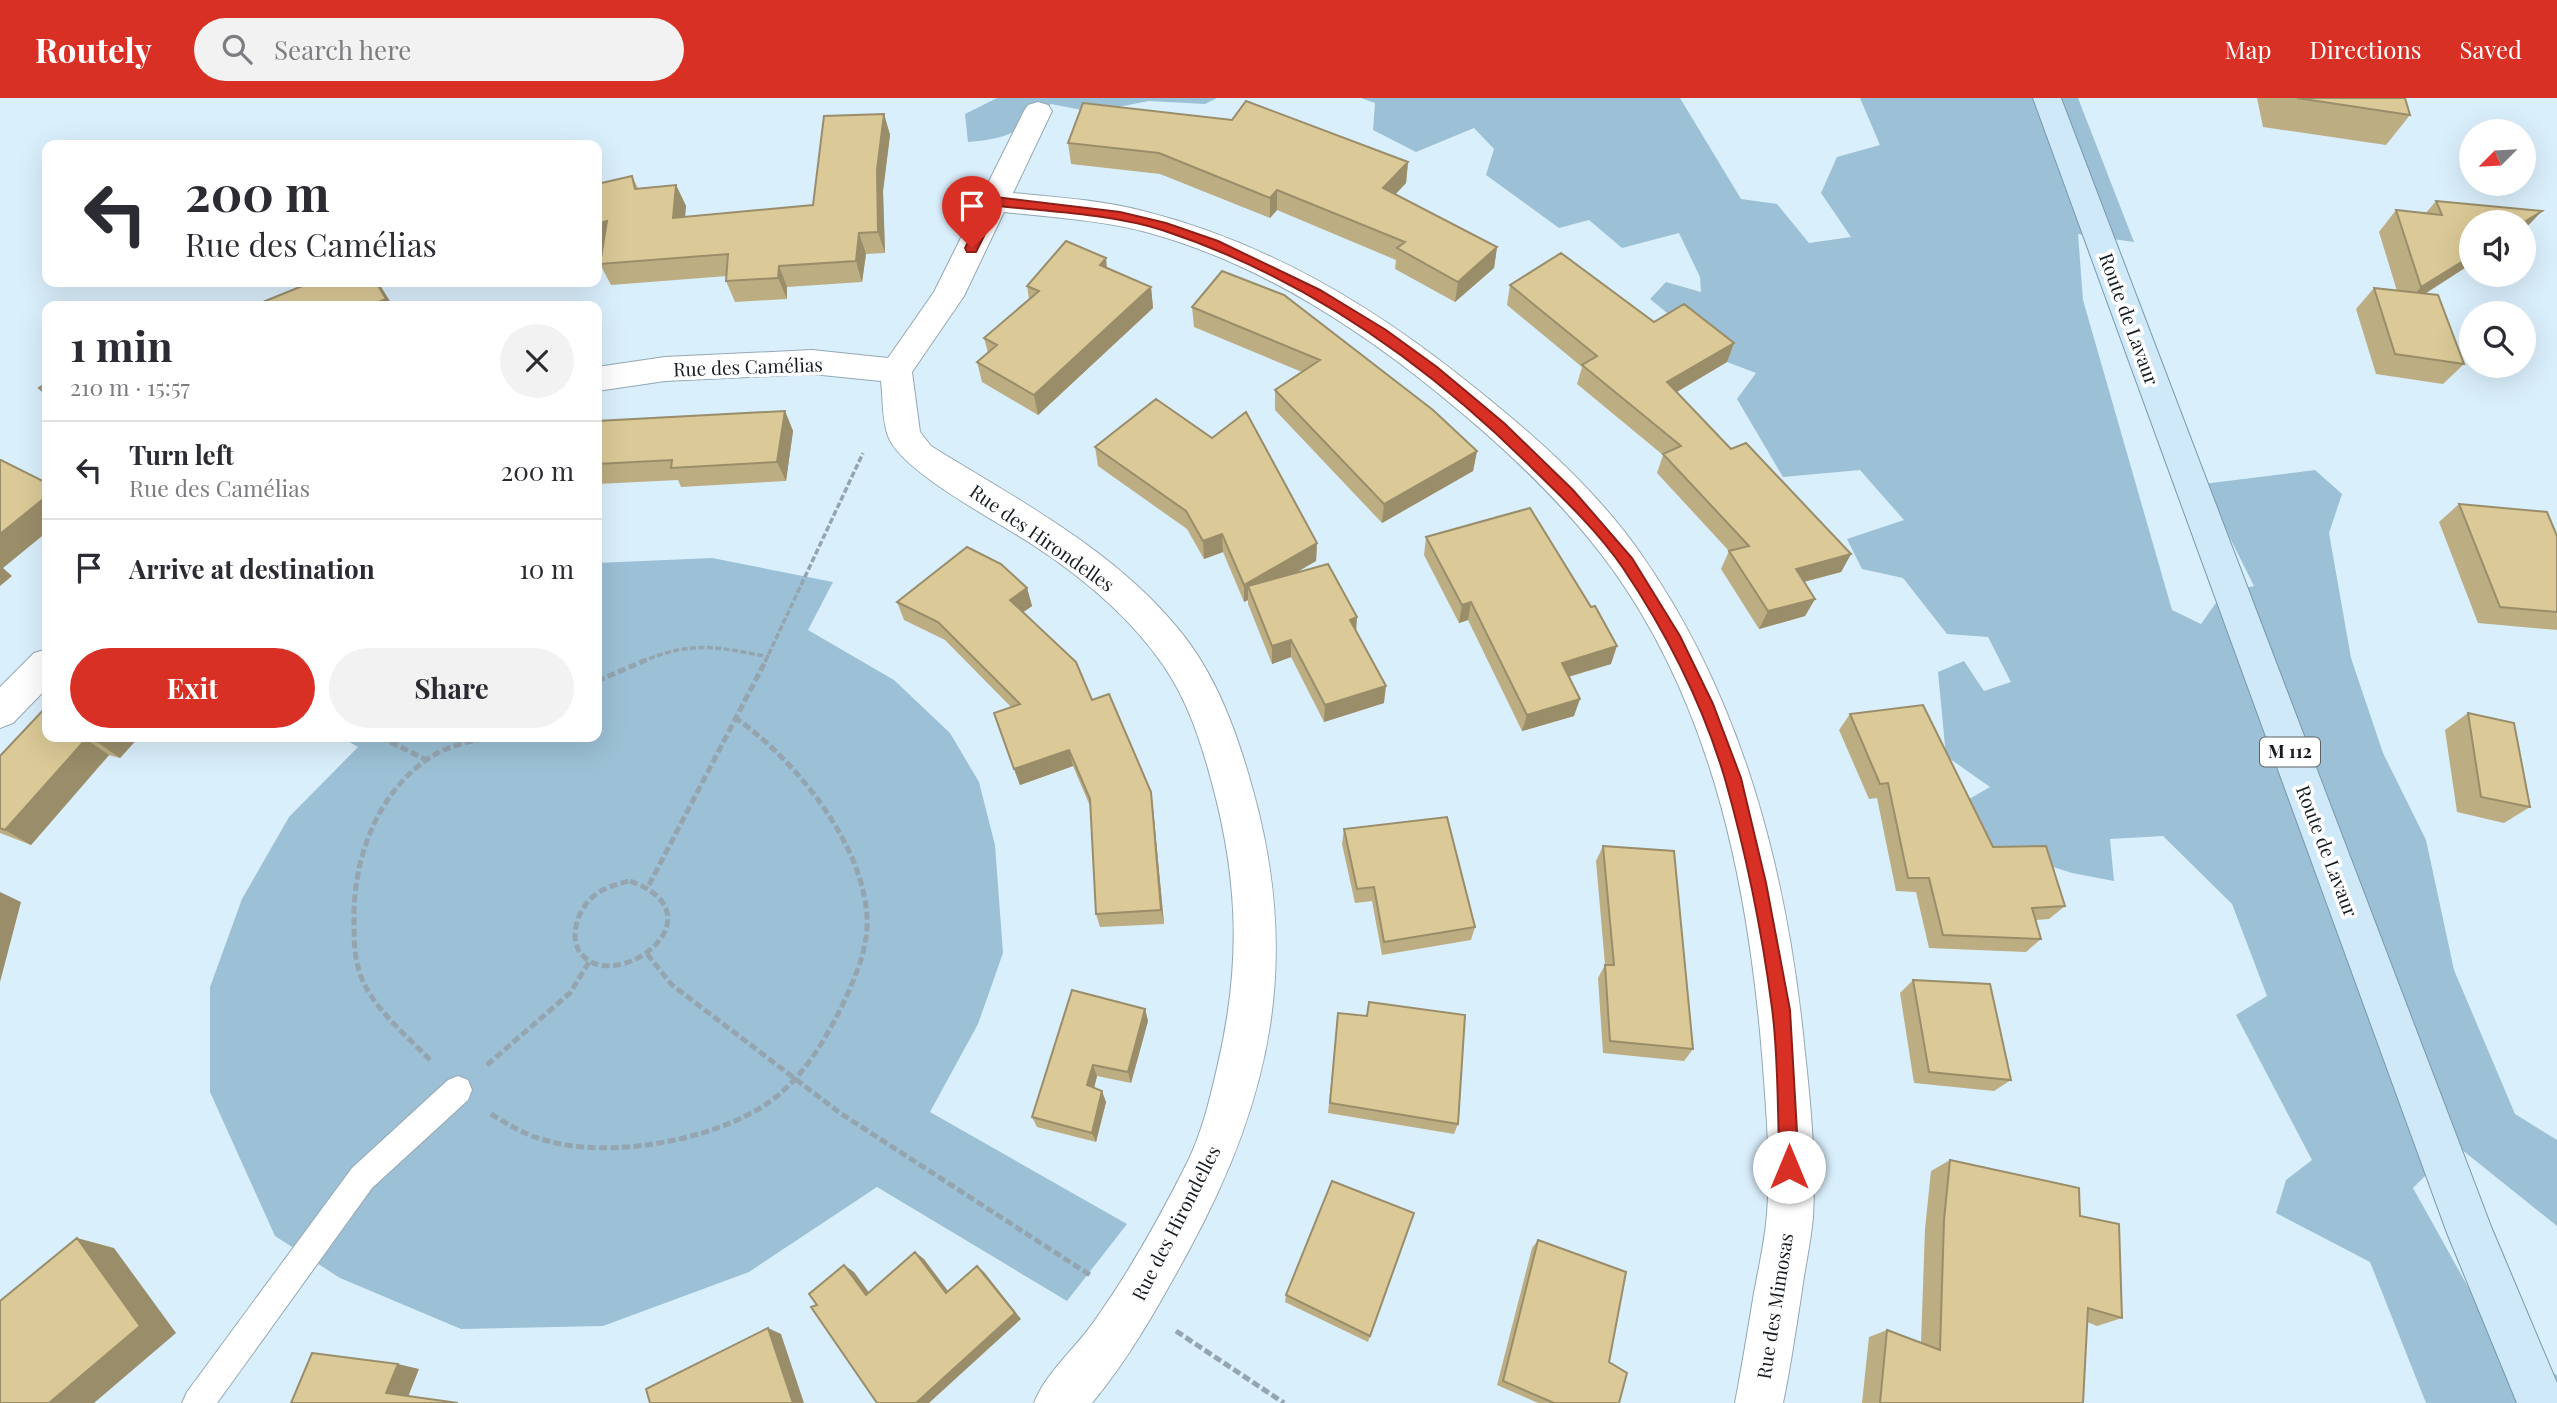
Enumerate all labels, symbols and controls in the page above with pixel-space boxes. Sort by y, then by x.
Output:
search box [194,18,684,81]
text: Routely [35,27,152,71]
icon: search [218,30,256,68]
text: Search here [274,32,411,67]
text: Map [2225,33,2271,65]
text: Directions [2309,33,2422,65]
text: Saved [2460,33,2522,65]
north arrow [2459,119,2536,196]
map controls [2459,119,2536,378]
text: 200 m [185,159,330,224]
icon: left [70,168,161,259]
pin [942,176,1002,248]
icon: arrive [953,187,991,225]
button: sound [2459,210,2536,287]
text: Rue des Camélias [185,222,437,265]
street label: Route de Lavaur [2094,249,2166,389]
button: search [2459,301,2536,378]
text: 1 min [70,317,173,373]
button: close [500,324,574,398]
street label: Rue des Camélias [673,350,823,382]
text: 210 m · 15:57 [70,371,190,402]
text: Turn left [129,437,234,472]
icon: left [70,451,108,489]
text: 200 m [501,453,574,488]
text: Rue des Camélias [129,472,310,503]
street label: Rue des Hirondelles [965,478,1120,597]
icon: arrive [70,549,108,587]
text: Arrive at destination [129,551,375,586]
text: 10 m [519,551,574,586]
button: Exit [70,648,315,728]
button: Share [329,648,574,728]
road number: M 112 [2260,738,2320,766]
street label: Route de Lavaur [2291,781,2365,921]
position arrow [1752,1130,1826,1204]
street label: Rue des Hirondelles [1125,1141,1225,1305]
street label: Rue des Mimosas [1750,1231,1798,1381]

